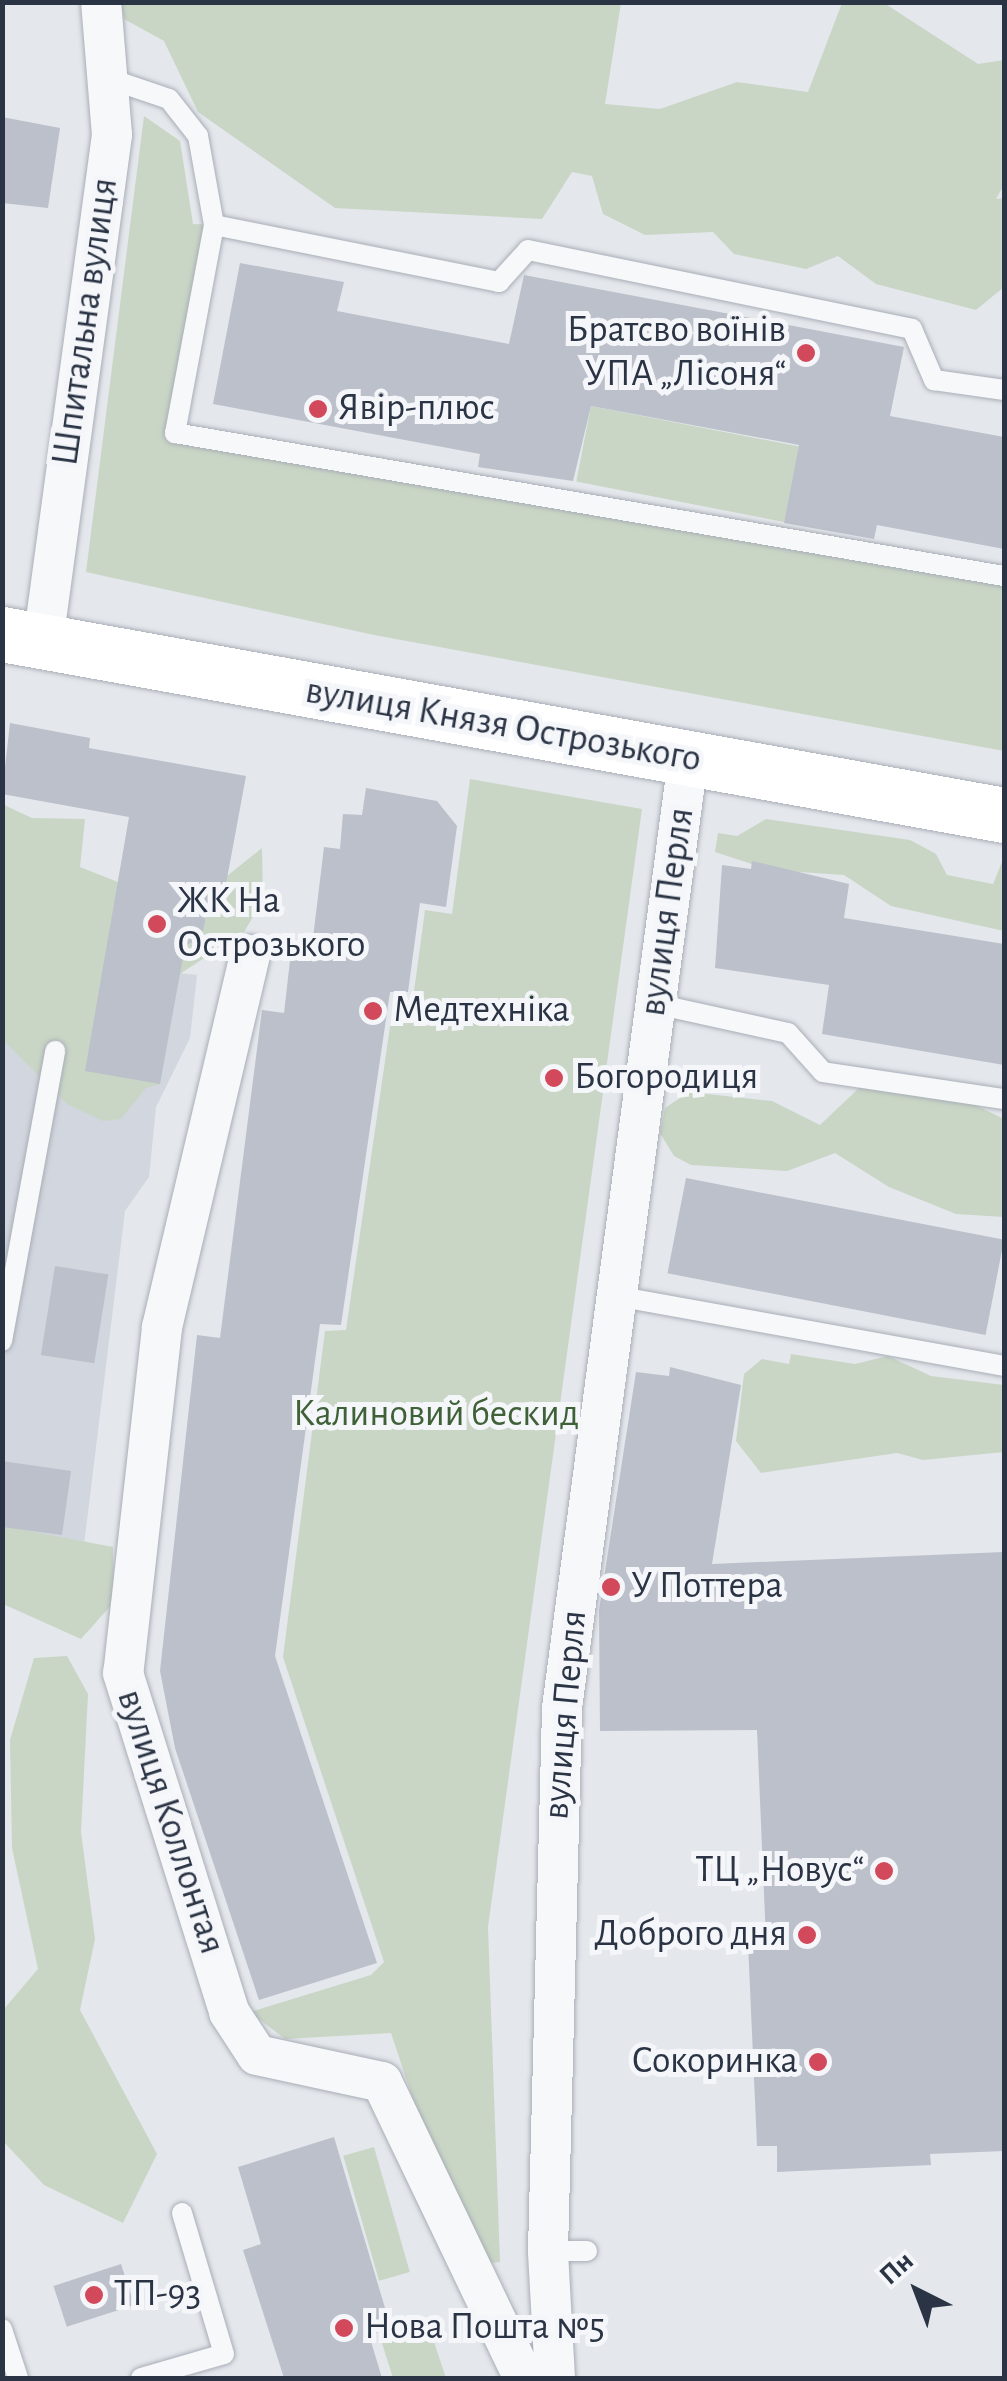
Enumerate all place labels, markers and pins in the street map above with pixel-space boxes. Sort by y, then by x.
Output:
place label: Братсво воїнів УПА „Лісоня“ [567,308,786,398]
marker: Братсво воїнів УПА „Лісоня“ [795,342,817,364]
place label: Явір-плюс [338,386,495,432]
marker: Явір-плюс [307,398,329,420]
place label: ЖК На Острозького [177,879,365,968]
marker: ЖК На Острозького [146,913,168,935]
place label: Медтехніка [393,988,570,1034]
marker: Медтехніка [362,1000,384,1022]
place label: Богородиця [574,1055,758,1101]
marker: Богородиця [543,1067,565,1089]
place label: У Поттера [631,1564,783,1610]
marker: У Поттера [600,1576,622,1598]
place label: ТЦ „Новус“ [695,1848,864,1894]
marker: ТЦ „Новус“ [873,1860,895,1882]
place label: Доброго дня [594,1912,787,1958]
marker: Доброго дня [796,1924,818,1946]
place label: Сокоринка [631,2039,798,2085]
marker: Сокоринка [807,2051,829,2073]
place label: ТП-93 [114,2272,201,2318]
marker: ТП-93 [83,2284,105,2306]
place label: Нова Пошта №5 [364,2305,605,2351]
marker: Нова Пошта №5 [333,2317,355,2339]

